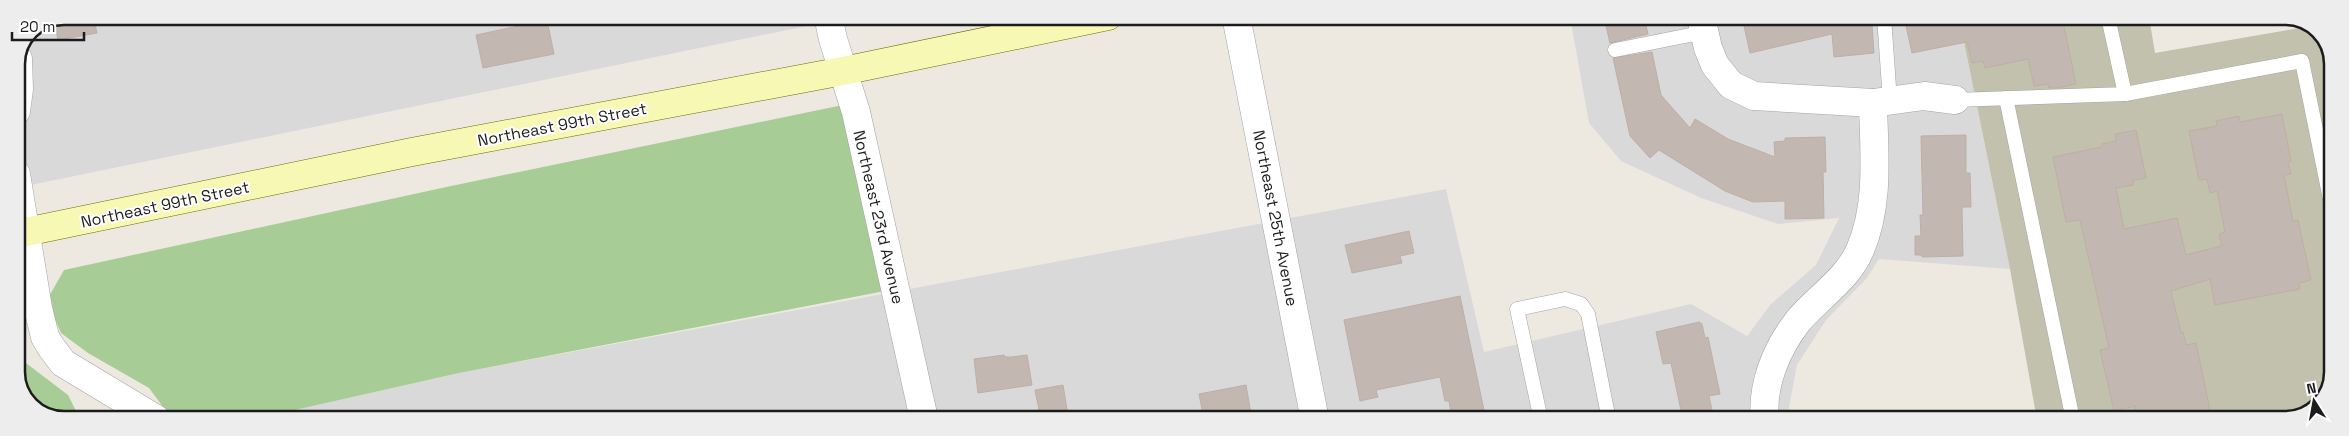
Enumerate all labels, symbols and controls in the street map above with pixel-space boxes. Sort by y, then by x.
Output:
scale bar [12,10,85,42]
text: 20 m [20,17,55,36]
street label: Northeast 99th Street [476,98,648,151]
street label: Northeast 23rd Avenue [848,128,909,306]
street label: Northeast 25th Avenue [1248,128,1303,308]
street label: Northeast 99th Street [79,176,251,233]
north arrow [2289,376,2339,426]
text: N [2305,379,2318,398]

